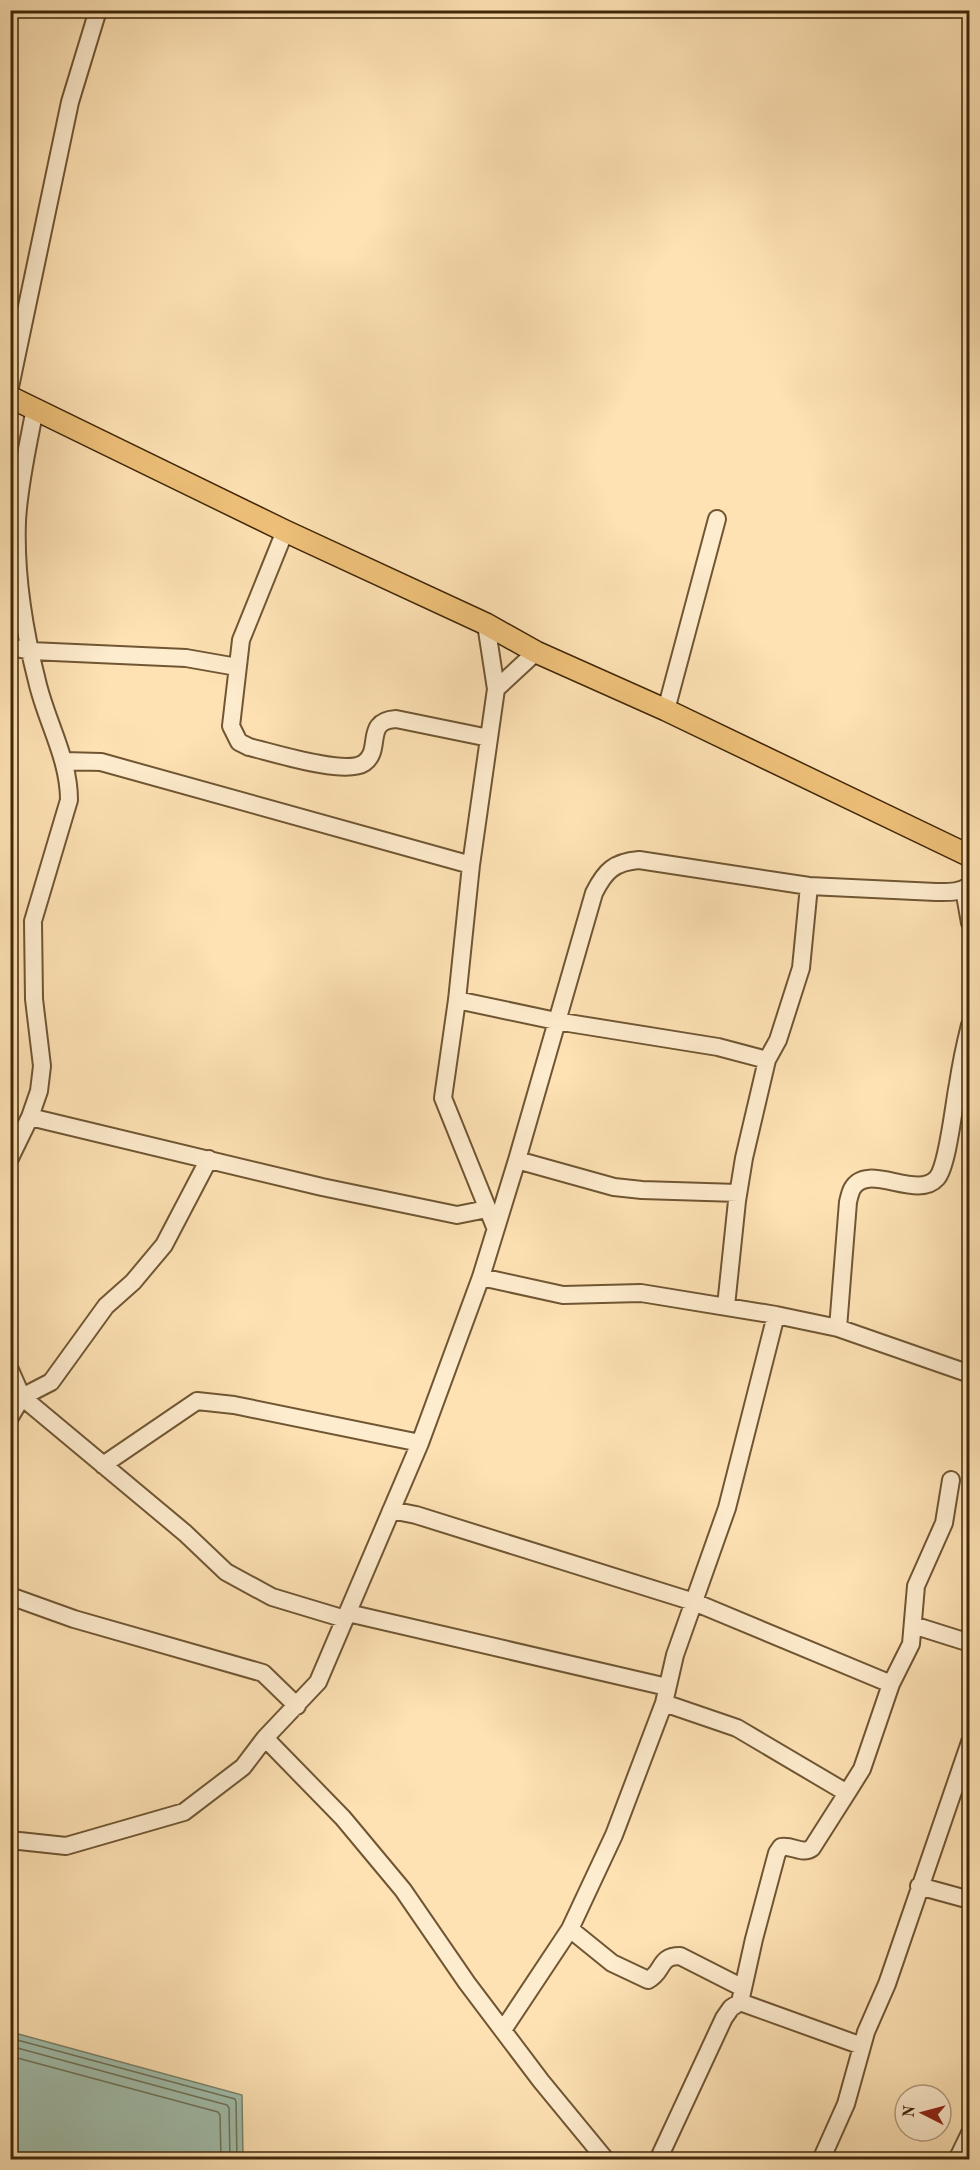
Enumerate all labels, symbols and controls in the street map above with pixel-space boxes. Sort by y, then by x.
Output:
north arrow [893,2083,953,2143]
text: N [901,2104,919,2119]

